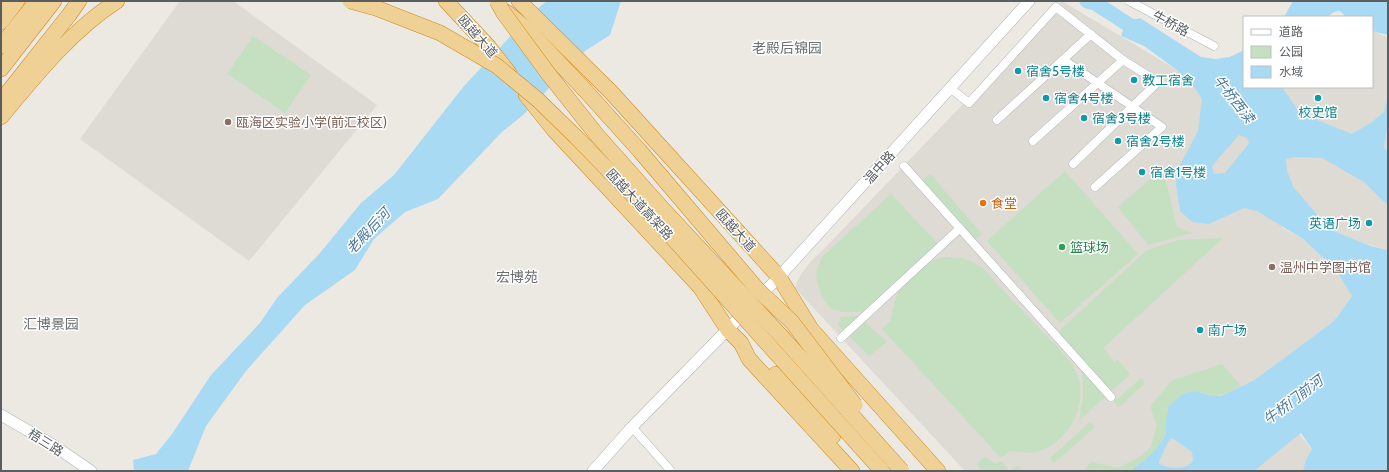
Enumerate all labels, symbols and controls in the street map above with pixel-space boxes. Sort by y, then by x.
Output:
street label: 牛桥路 [1150,7,1192,39]
street label: 瓯越大道 [455,11,501,61]
legend [1243,16,1373,88]
text: 道路 [1279,24,1303,39]
district label: 老殿后锦园 [752,39,822,57]
text: 公园 [1279,44,1303,59]
place label: 宿舍5号楼 [1026,63,1085,79]
text: 水域 [1279,64,1303,79]
marker: 宿舍5号楼 [1013,66,1023,76]
water label: 牛桥西渎 [1210,71,1260,128]
place label: 教工宿舍 [1142,72,1194,88]
marker: 教工宿舍 [1129,75,1139,85]
place label: 宿舍4号楼 [1054,90,1114,106]
marker: 宿舍4号楼 [1041,93,1051,103]
marker: 校史馆 [1313,93,1323,103]
place label: 校史馆 [1298,104,1338,120]
place label: 宿舍3号楼 [1092,110,1151,126]
marker: 宿舍3号楼 [1079,113,1089,123]
place label: 瓯海区实验小学(前汇校区) [236,114,387,130]
marker: 瓯海区实验小学(前汇校区) [223,117,233,127]
place label: 宿舍2号楼 [1126,133,1185,149]
marker: 宿舍2号楼 [1113,136,1123,146]
street label: 温中路 [860,147,898,187]
place label: 宿舍1号楼 [1150,164,1206,180]
street label: 瓯越大道高架路 [603,165,677,243]
marker: 宿舍1号楼 [1137,167,1147,177]
place label: 食堂 [991,195,1017,211]
marker: 食堂 [978,198,988,208]
water label: 老殿后河 [342,202,396,258]
street label: 瓯越大道 [713,205,759,255]
place label: 英语广场 [1309,215,1361,231]
marker: 英语广场 [1364,218,1374,228]
place label: 篮球场 [1070,239,1109,255]
marker: 篮球场 [1057,242,1067,252]
place label: 温州中学图书馆 [1280,259,1371,275]
marker: 温州中学图书馆 [1267,262,1277,272]
district label: 宏博苑 [496,268,538,286]
district label: 汇博景园 [23,315,79,333]
place label: 南广场 [1208,322,1247,338]
marker: 南广场 [1195,325,1205,335]
water label: 牛桥门前河 [1260,370,1329,428]
street label: 梧三路 [25,425,67,459]

